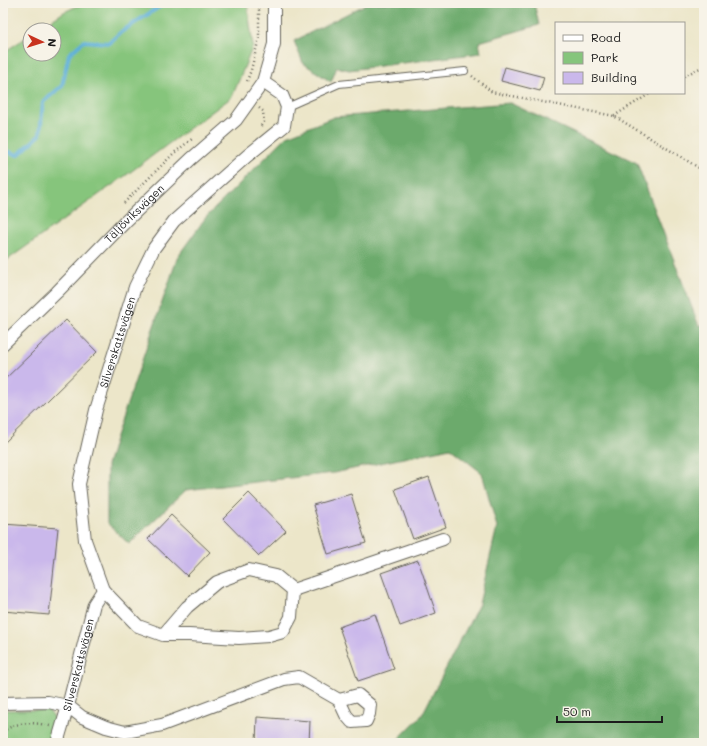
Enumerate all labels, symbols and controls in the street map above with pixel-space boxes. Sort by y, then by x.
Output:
north arrow [22,22,62,62]
legend [555,22,685,94]
text: Road [591,29,621,45]
text: N [45,38,60,47]
text: Park [591,49,618,65]
text: Building [591,69,637,85]
street label: Täljöviksvägen [101,181,167,246]
street label: Silverskattsvägen [95,294,139,390]
street label: Silverskattsvägen [59,617,97,713]
scale bar [557,698,662,724]
text: 50 m [563,703,591,719]

